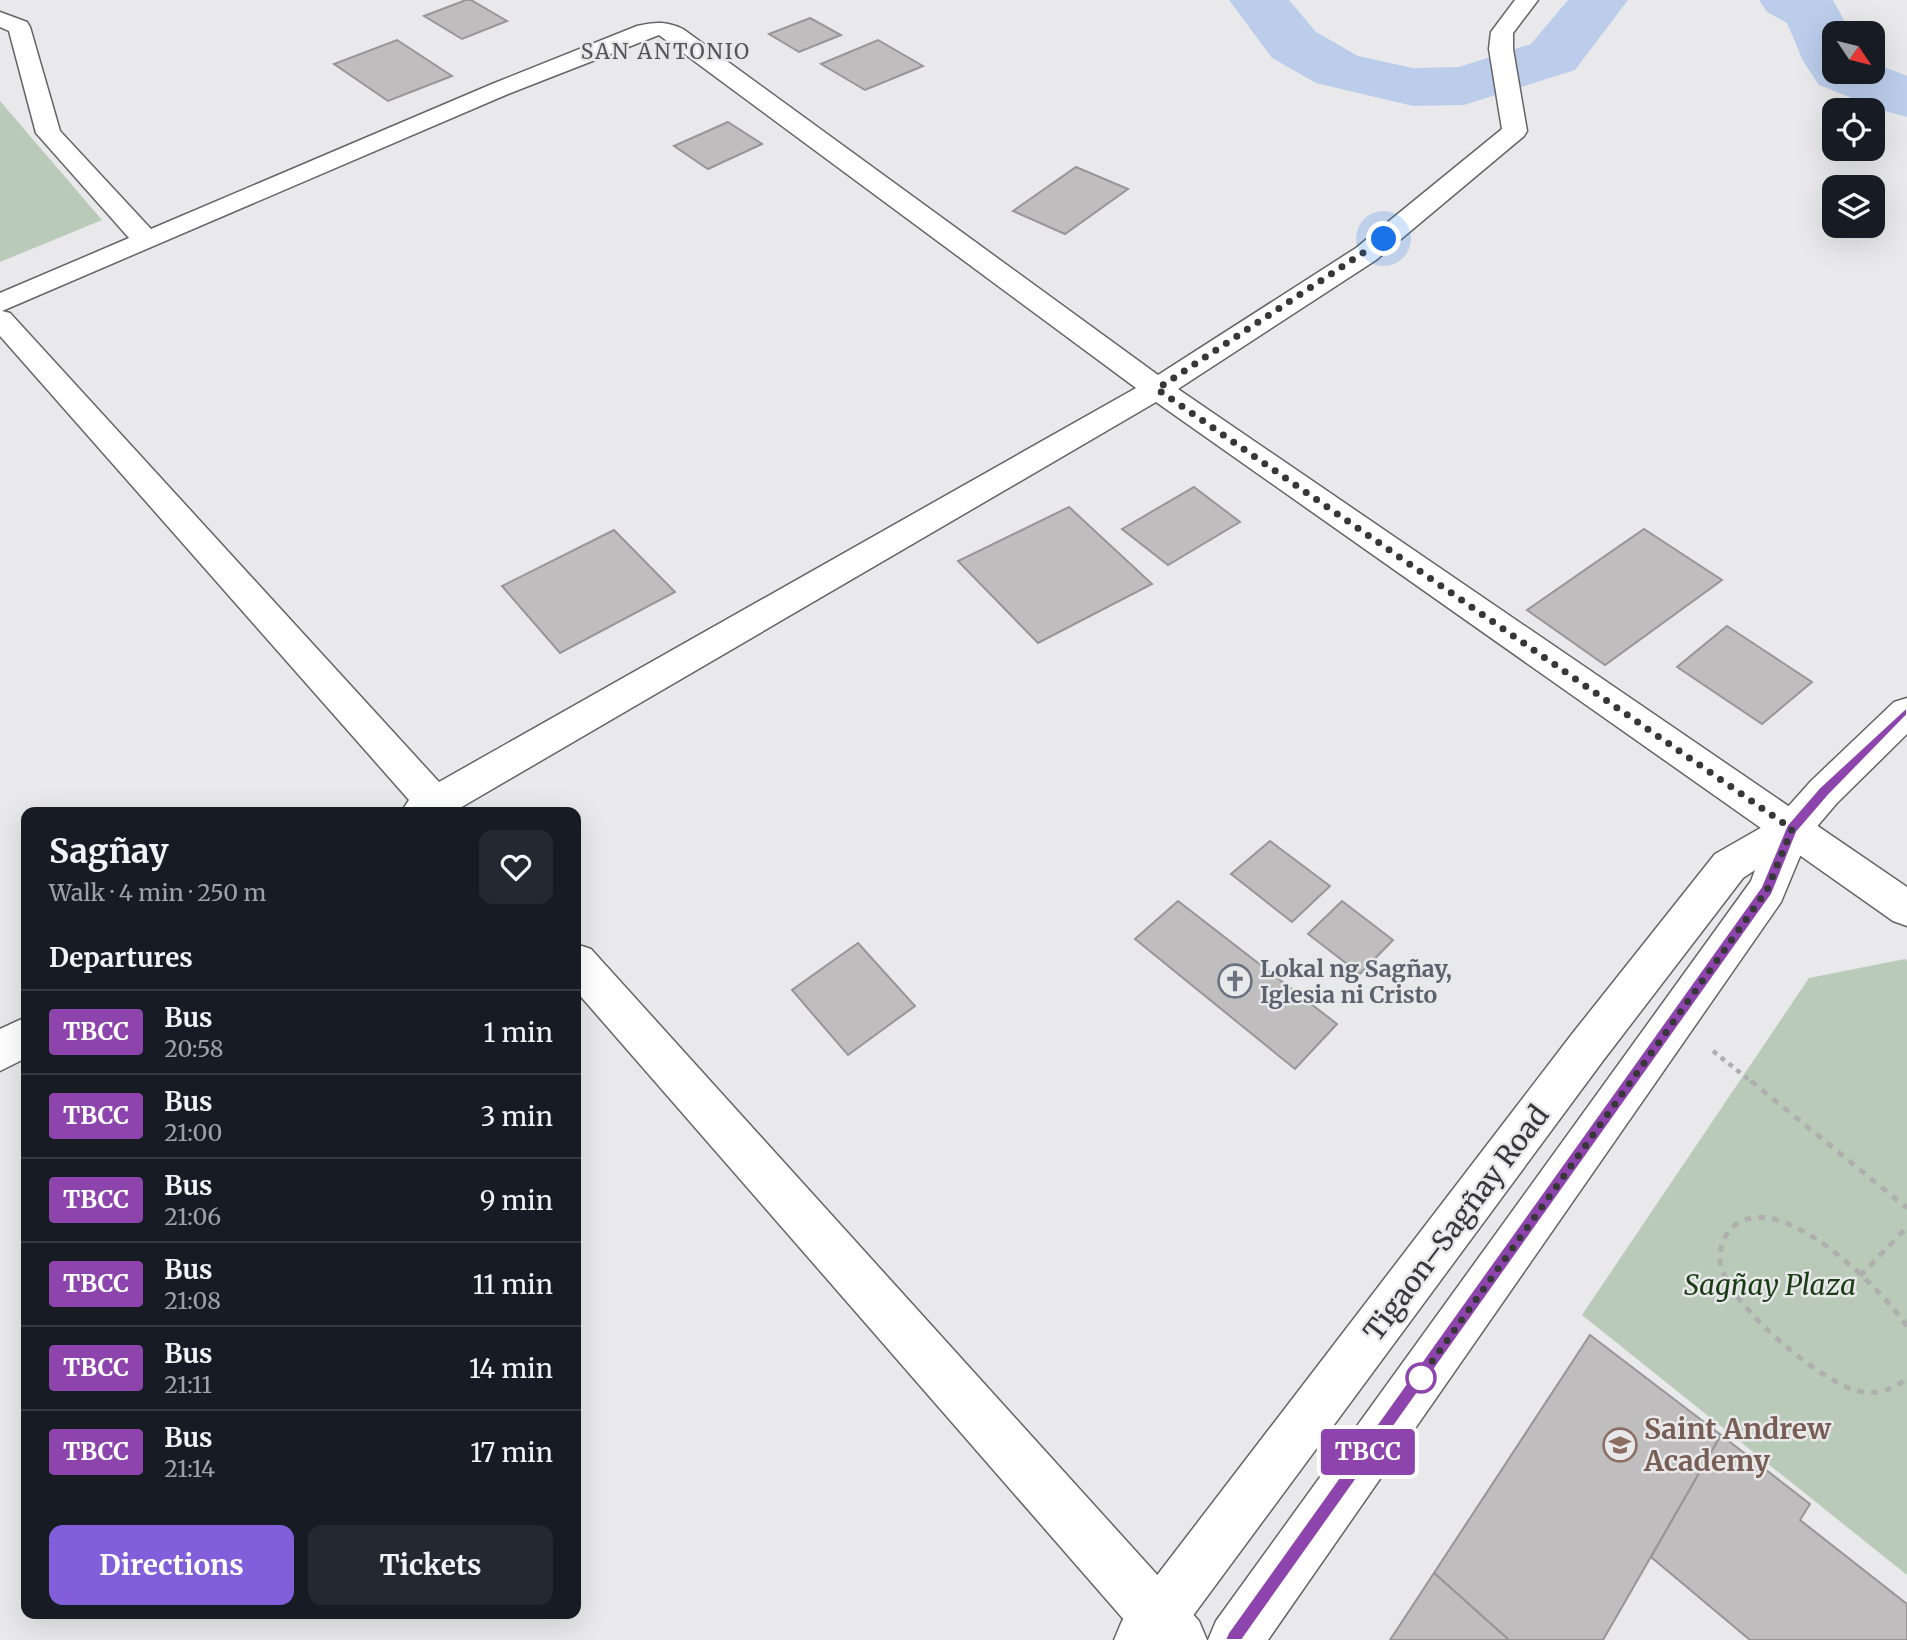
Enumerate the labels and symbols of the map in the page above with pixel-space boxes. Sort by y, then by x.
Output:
north arrow [1822,21,1885,84]
district label: SAN ANTONIO [581,38,751,65]
your location [1366,221,1401,256]
place label: Lokal ng Sagñay, Iglesia ni Cristo [1260,954,1452,1009]
church icon: Lokal ng Sagñay, Iglesia ni Cristo [1216,962,1254,1000]
street label: Tigaon–Sagñay Road [1356,1098,1557,1348]
park label: Sagñay Plaza [1684,1267,1856,1303]
unlabelled marker [1406,1363,1436,1393]
place label: Saint Andrew Academy [1643,1411,1832,1479]
school or university icon: Saint Andrew Academy [1601,1426,1639,1464]
line badge: TBCC [1319,1429,1417,1475]

